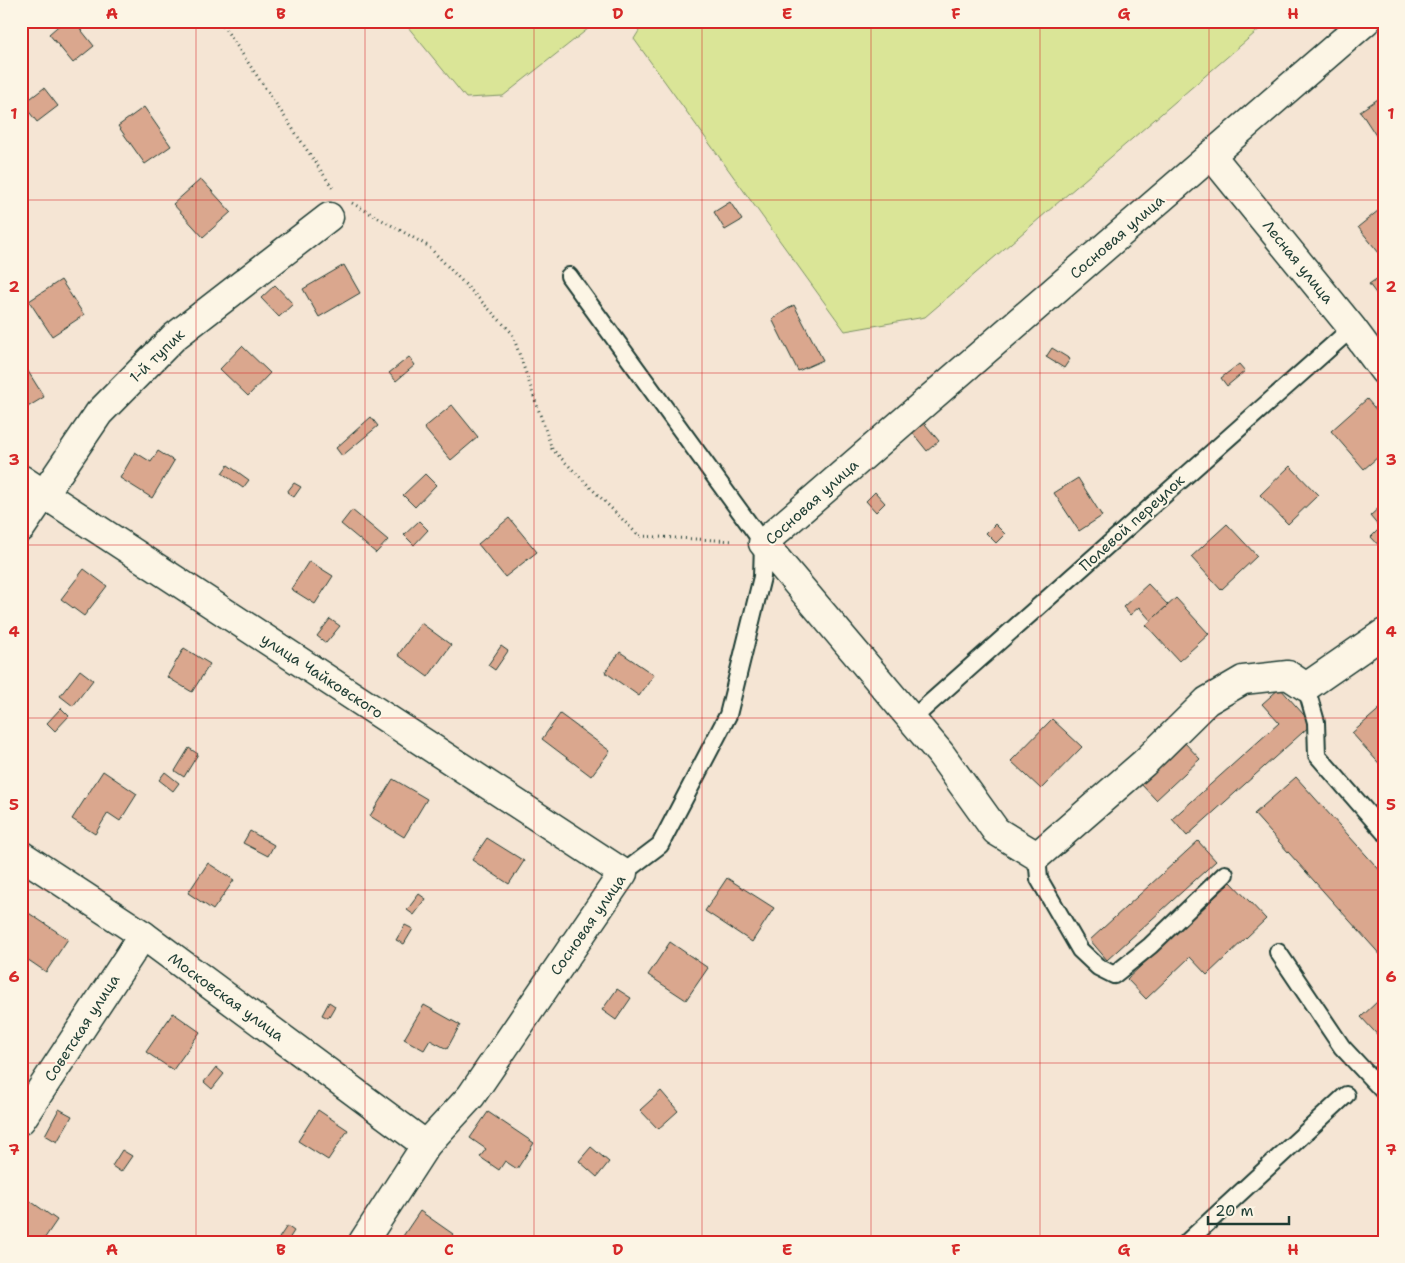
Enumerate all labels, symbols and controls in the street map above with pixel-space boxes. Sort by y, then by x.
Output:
text: A [106,3,118,24]
text: B [276,3,286,24]
text: C [444,3,454,24]
text: D [612,3,624,24]
text: E [782,3,792,24]
text: F [951,3,961,24]
text: G [1118,3,1131,24]
text: H [1287,3,1299,24]
text: 1 [10,103,18,124]
text: 1 [1387,103,1395,124]
street label: Сосновая улица [1066,190,1169,284]
street label: Лесная улица [1258,216,1338,309]
text: 2 [8,276,20,297]
text: 2 [1385,276,1397,297]
street label: 1-й тупик [125,325,189,387]
text: 3 [8,449,20,470]
text: 3 [1385,449,1397,470]
street label: Сосновая улица [761,454,863,549]
street label: Полевой переулок [1075,470,1189,576]
text: 4 [8,621,20,642]
text: 4 [1385,621,1397,642]
street label: улица Чайковского [257,629,387,723]
text: 5 [9,794,19,815]
text: 5 [1386,794,1396,815]
street label: Сосновая улица [546,870,631,979]
street label: Московская улица [164,948,288,1046]
text: 6 [8,966,20,987]
text: 6 [1385,966,1397,987]
street label: Советская улица [40,970,125,1085]
text: 7 [8,1139,20,1160]
text: 7 [1385,1139,1397,1160]
scale bar [1208,1193,1289,1225]
text: 20 m [1215,1201,1254,1221]
text: A [106,1239,118,1260]
text: B [276,1239,286,1260]
text: C [444,1239,454,1260]
text: D [612,1239,624,1260]
text: E [782,1239,792,1260]
text: F [951,1239,961,1260]
text: G [1118,1239,1131,1260]
text: H [1287,1239,1299,1260]

